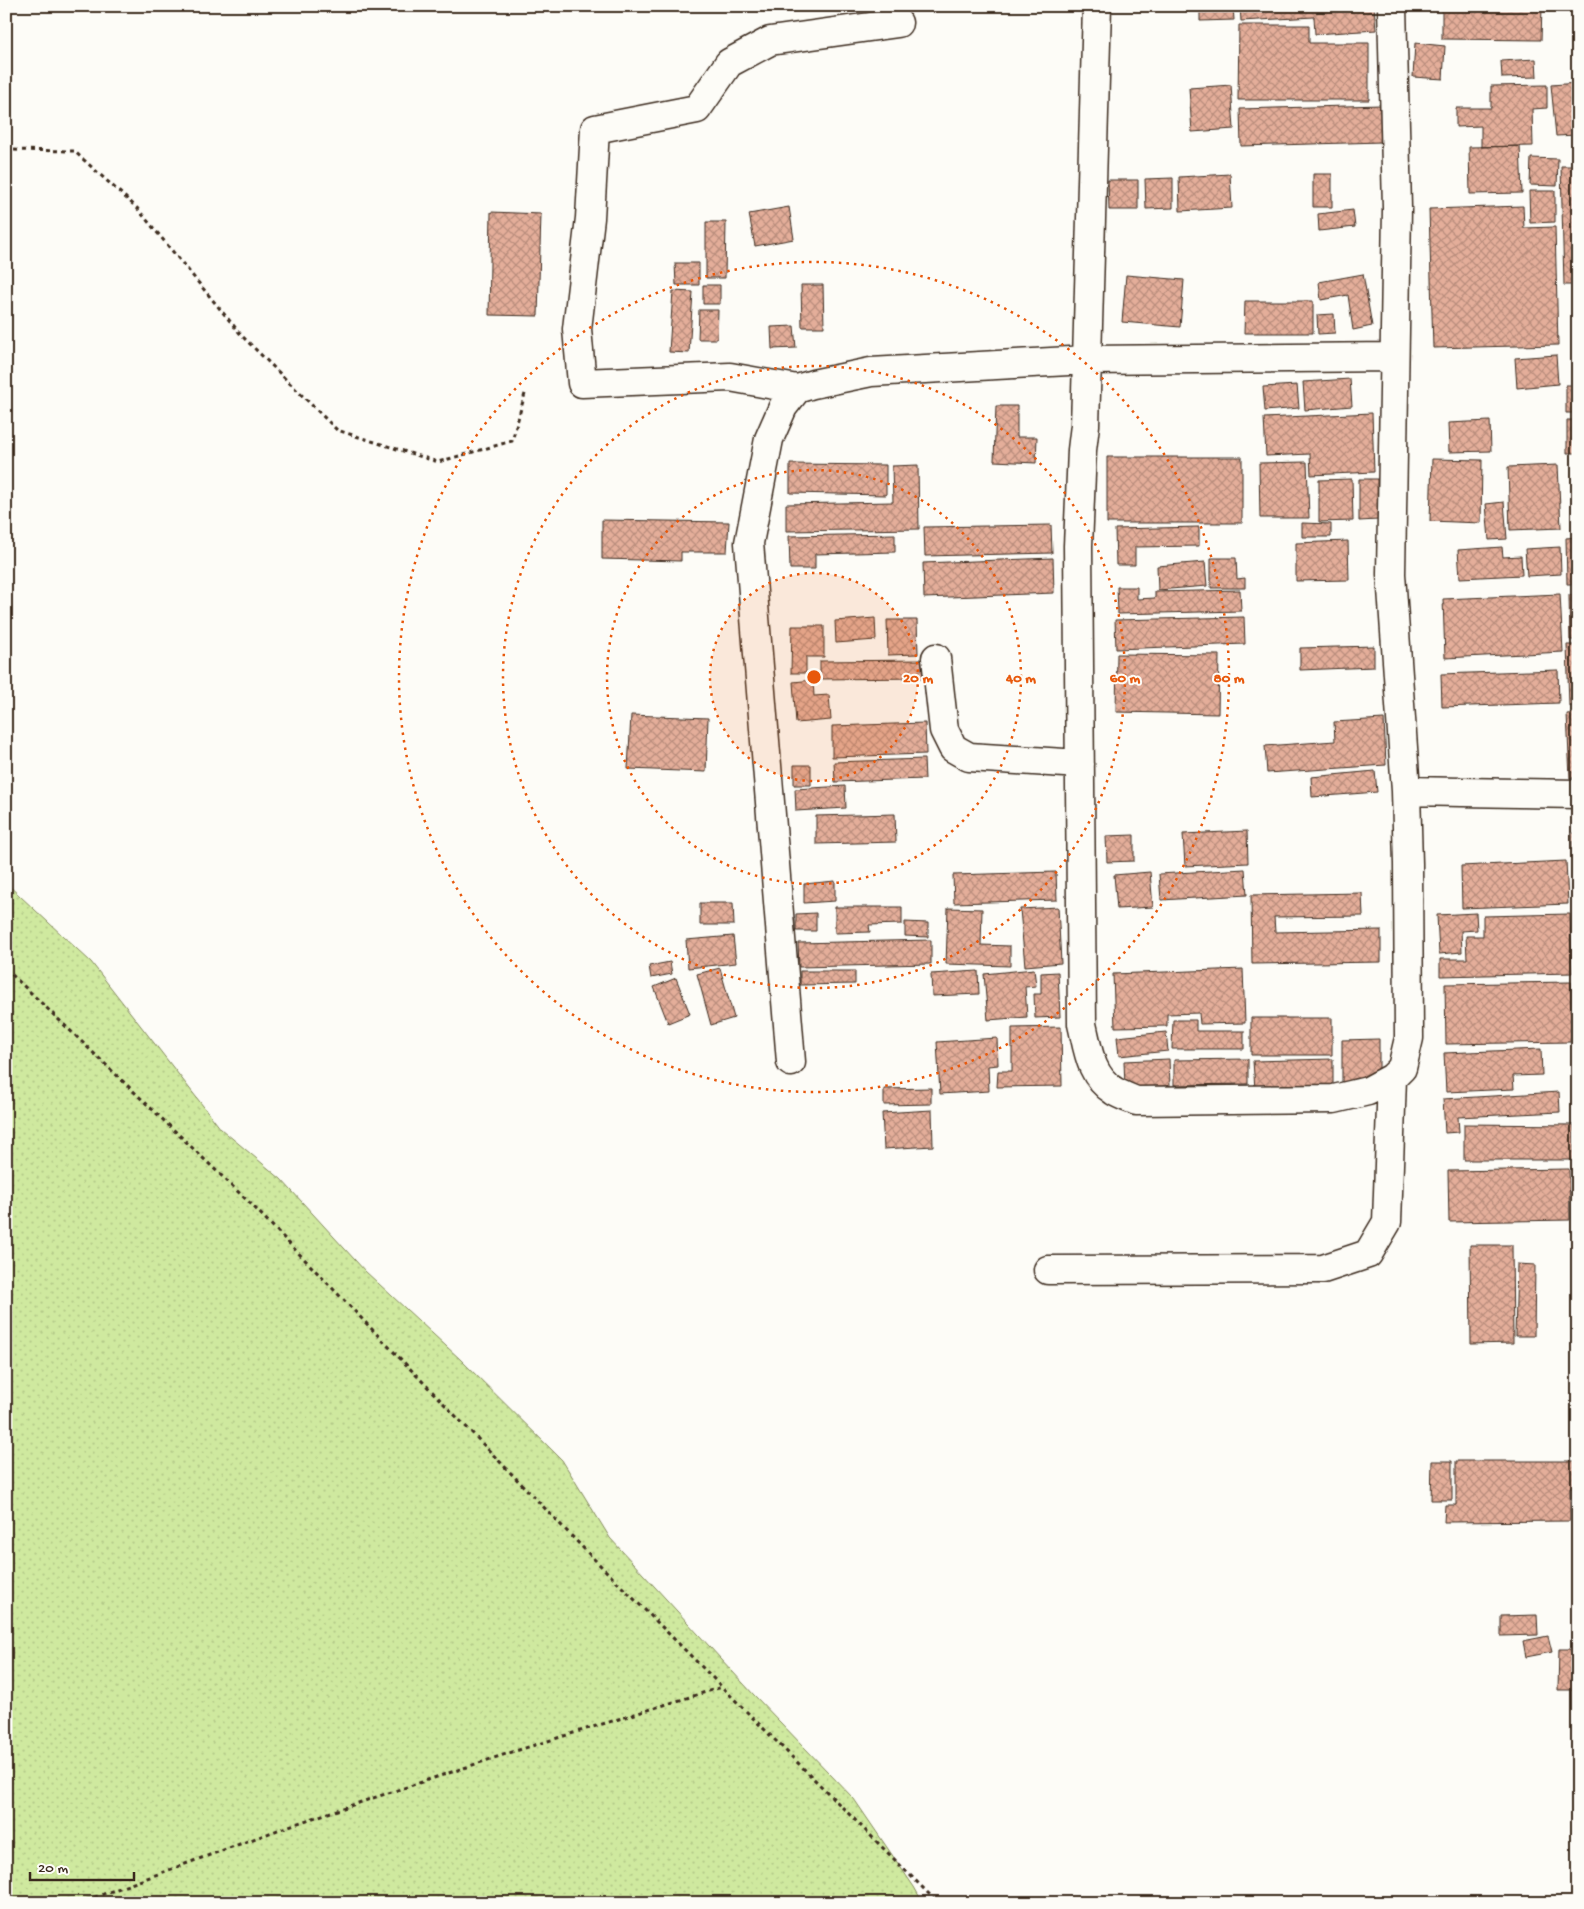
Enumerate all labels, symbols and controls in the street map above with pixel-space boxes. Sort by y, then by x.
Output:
centre of rings [805,668,823,686]
text: 20 m [903,670,933,688]
text: 40 m [1005,670,1036,688]
text: 60 m [1110,670,1141,688]
text: 80 m [1214,670,1245,688]
scale bar [30,1849,134,1881]
text: 20 m [38,1860,68,1878]

